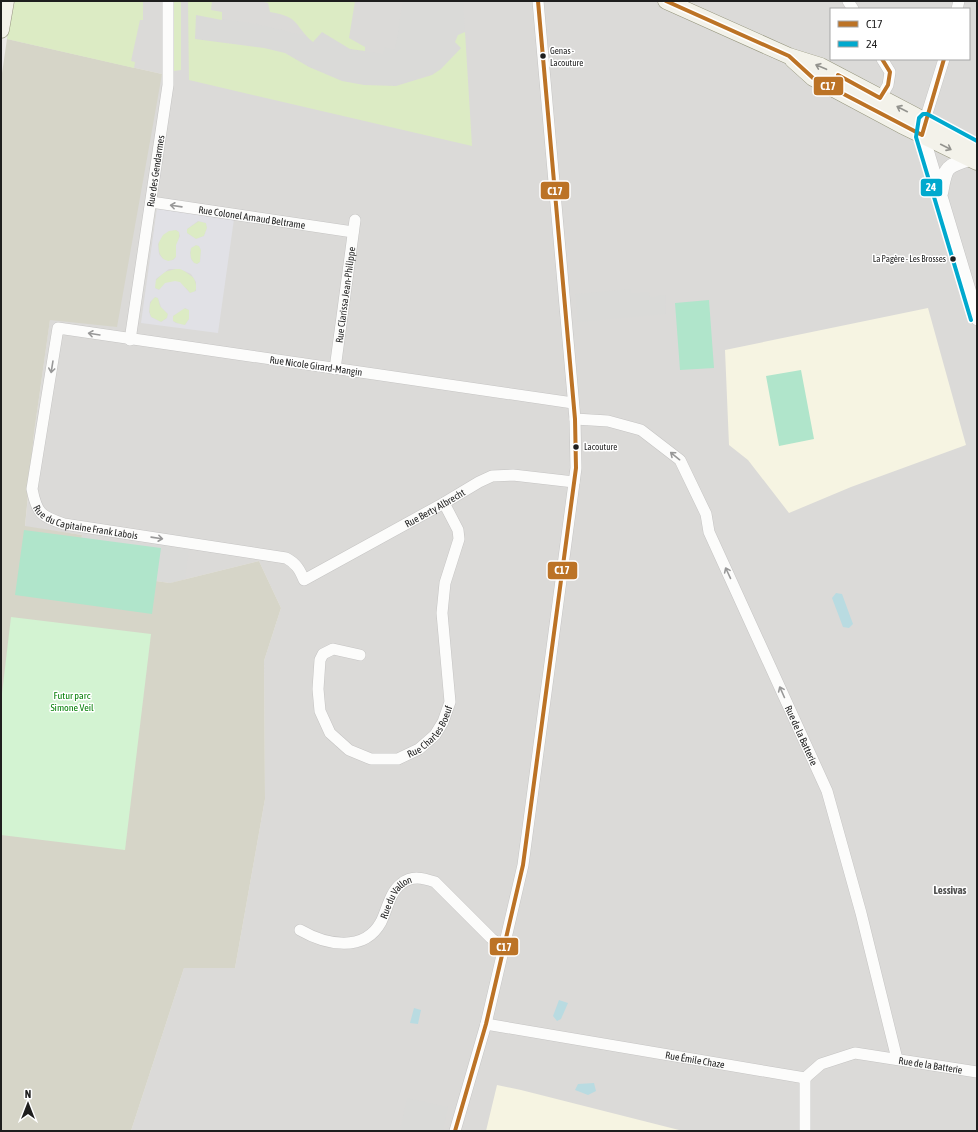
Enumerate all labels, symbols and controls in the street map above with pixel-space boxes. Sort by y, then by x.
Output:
legend [830,8,970,60]
text: C17 [866,17,883,31]
text: 24 [866,37,878,51]
place label: Genas - Lacouture [550,46,583,68]
marker: Genas - Lacouture [538,51,548,61]
one-way arrow [815,63,827,70]
line badge: C17 [813,76,844,96]
text: C17 [820,80,836,92]
one-way arrow [897,105,909,113]
street label: Rue des Gendarmes [144,134,166,207]
one-way arrow [939,144,951,151]
line badge: 24 [920,178,943,197]
line badge: C17 [540,181,570,200]
text: 24 [926,181,936,193]
text: C17 [547,185,563,197]
one-way arrow [170,202,183,210]
street label: Rue Colonel Arnaud Beltrame [198,204,307,230]
street label: Rue Clarissa Jean-Philippe [333,246,357,343]
place label: La Pagère - Les Brosses [873,254,946,264]
marker: La Pagère - Les Brosses [948,254,958,264]
one-way arrow [88,330,101,338]
street label: Rue Nicole Girard-Mangin [269,354,363,378]
one-way arrow [48,360,56,373]
marker: Lacouture [571,442,581,452]
place label: Lacouture [584,442,617,452]
one-way arrow [670,452,681,460]
street label: Rue Berty Albrecht [403,486,467,529]
street label: Rue du Capitaine Frank Labois [31,503,139,541]
one-way arrow [150,534,163,542]
line badge: C17 [547,561,578,580]
text: C17 [554,564,570,576]
one-way arrow [724,568,731,580]
one-way arrow [778,686,785,698]
park label: Futur parc Simone Veil [50,690,94,713]
street label: Rue Charles Boeuf [405,704,454,759]
street label: Rue de la Batterie [783,704,820,767]
street label: Rue du Vallon [378,873,413,920]
district label: Lessivas [934,884,967,896]
line badge: C17 [489,937,519,956]
text: C17 [496,941,512,953]
street label: Rue Émile Chaze [664,1049,726,1070]
street label: Rue de la Batterie [898,1054,964,1075]
north arrow [8,1084,48,1124]
text: N [25,1088,31,1100]

